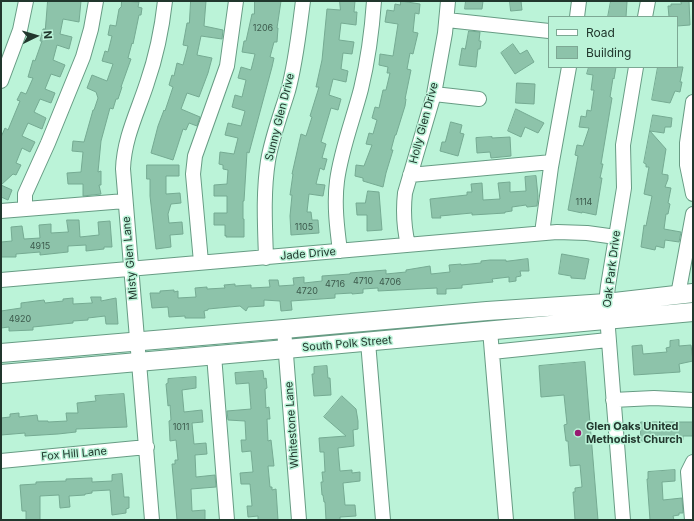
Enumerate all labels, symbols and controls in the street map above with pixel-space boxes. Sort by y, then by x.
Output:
north arrow [16,16,56,56]
legend [548,16,678,68]
house number: 1206 [253,23,273,33]
text: Road [586,25,615,40]
text: N [41,30,55,40]
text: Building [586,45,631,60]
street label: Sunny Glen Drive [263,72,297,162]
street label: Holly Glen Drive [407,81,441,165]
house number: 1114 [576,197,592,207]
street label: Misty Glen Lane [120,216,140,300]
house number: 1105 [295,222,313,232]
street label: Oak Park Drive [601,230,623,308]
house number: 4915 [30,241,50,251]
street label: Jade Drive [280,245,336,263]
house number: 4710 [353,276,373,286]
house number: 4706 [379,277,401,287]
house number: 4716 [325,279,345,289]
house number: 4720 [296,286,318,296]
house number: 4920 [9,314,31,324]
street label: South Polk Street [302,334,392,354]
street label: Whitestone Lane [282,381,302,469]
place label: Glen Oaks United Methodist Church [586,420,683,446]
house number: 1011 [173,422,189,432]
marker: Glen Oaks United Methodist Church [573,428,583,438]
street label: Fox Hill Lane [41,445,107,463]

